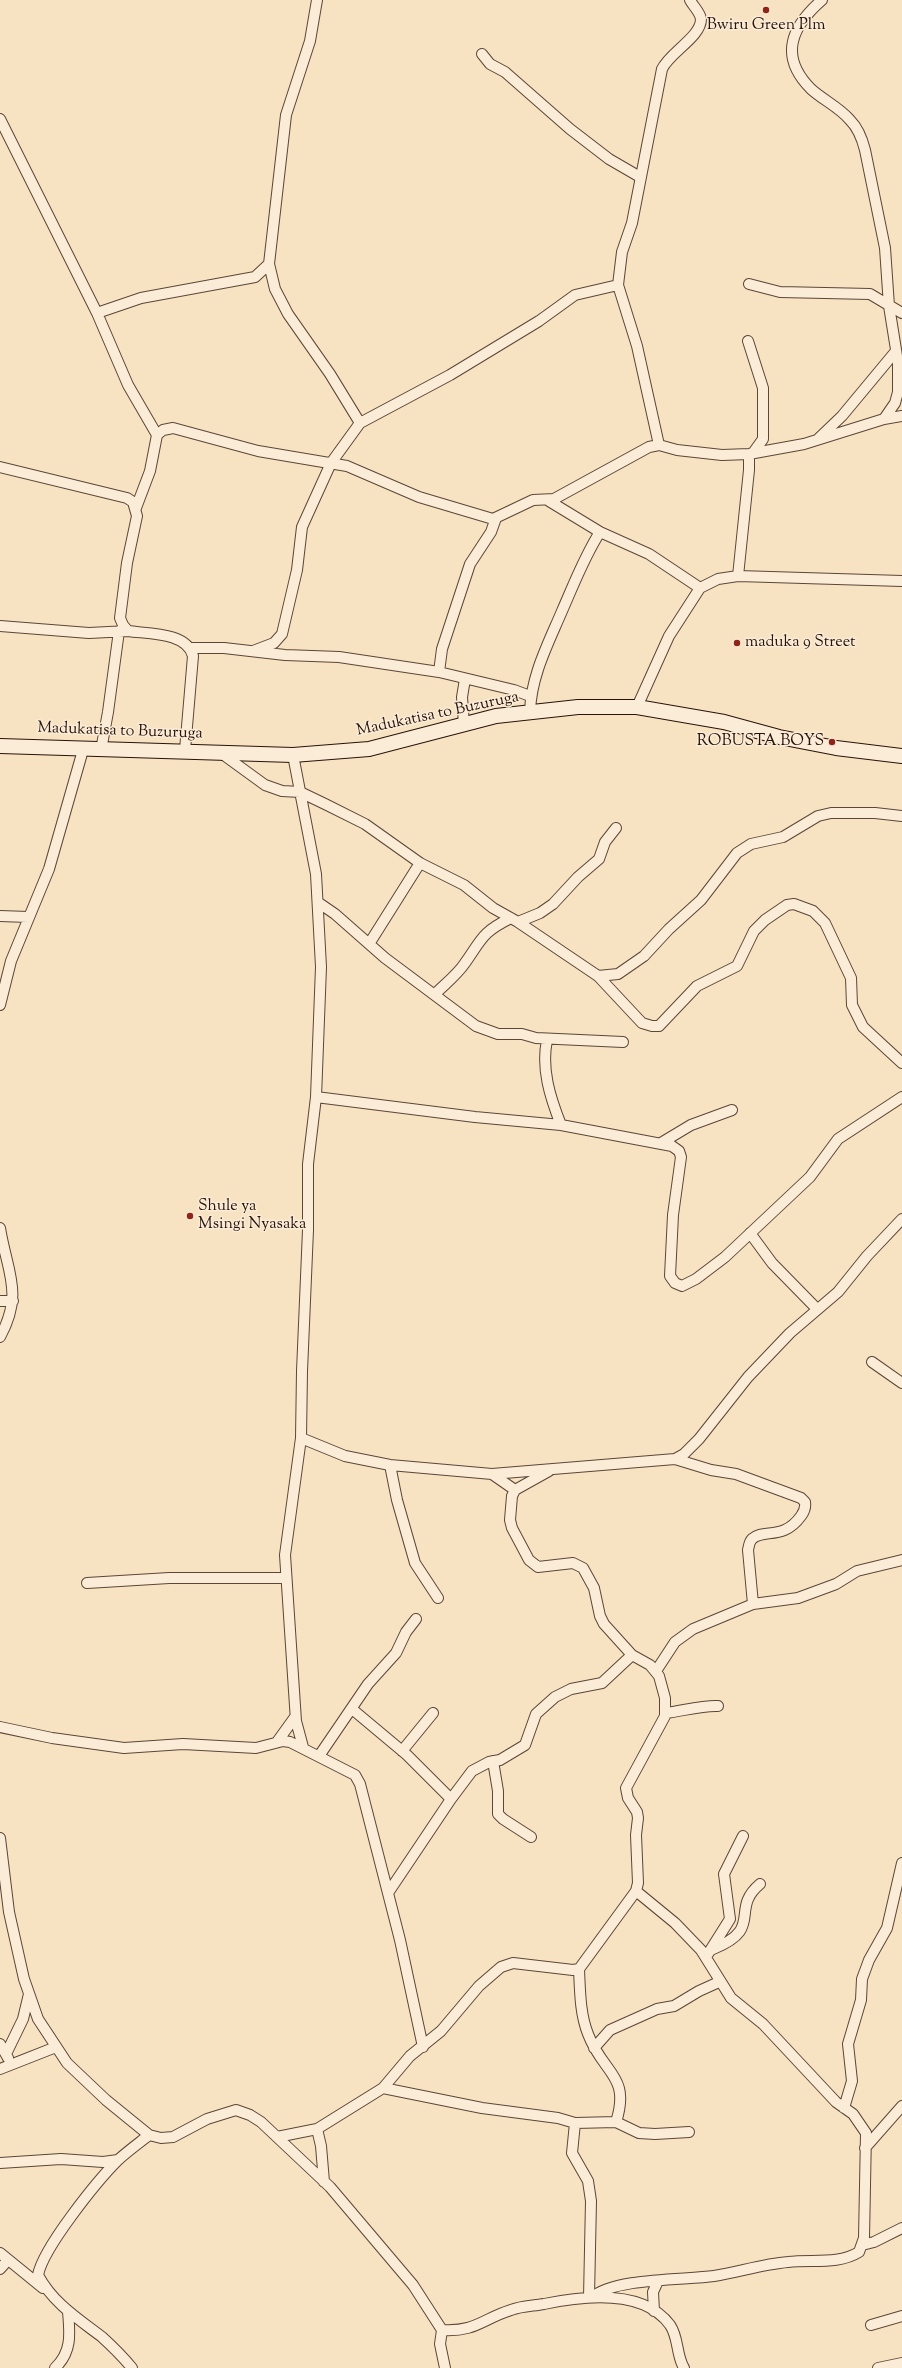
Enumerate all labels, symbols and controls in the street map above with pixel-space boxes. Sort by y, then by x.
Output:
marker: Bwiru Green Plm [761,5,771,15]
place label: Bwiru Green Plm [707,16,825,36]
place label: maduka 9 Street [745,633,855,653]
marker: maduka 9 Street [732,638,742,648]
street label: Madukatisa to Buzuruga [355,688,521,742]
street label: Madukatisa to Buzuruga [37,720,203,744]
place label: ROBUSTA BOYS [697,732,824,752]
marker: ROBUSTA BOYS [827,737,837,747]
place label: Shule ya Msingi Nyasaka [198,1197,306,1235]
marker: Shule ya Msingi Nyasaka [185,1211,195,1221]

